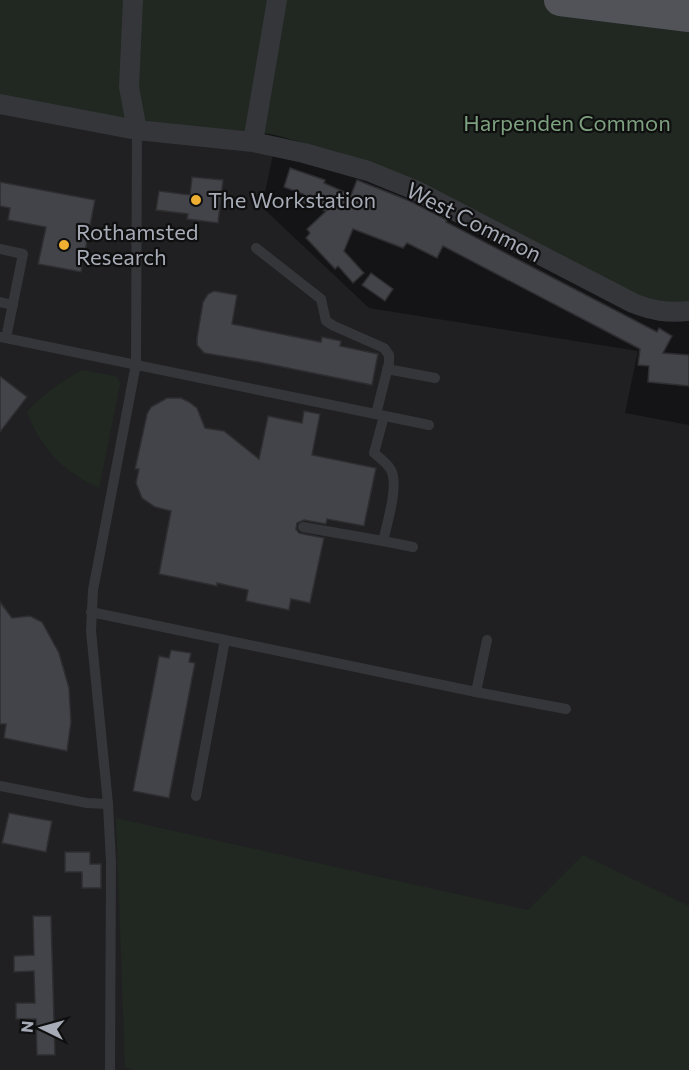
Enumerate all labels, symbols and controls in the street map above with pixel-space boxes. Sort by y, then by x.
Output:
park label: Harpenden Common [463,109,671,136]
street label: West Common [402,176,546,267]
place label: The Workstation [208,186,376,213]
marker: The Workstation [189,193,203,207]
place label: Rothamsted Research [76,218,198,270]
marker: Rothamsted Research [57,238,71,252]
north arrow [12,998,72,1058]
text: N [17,1020,37,1033]

